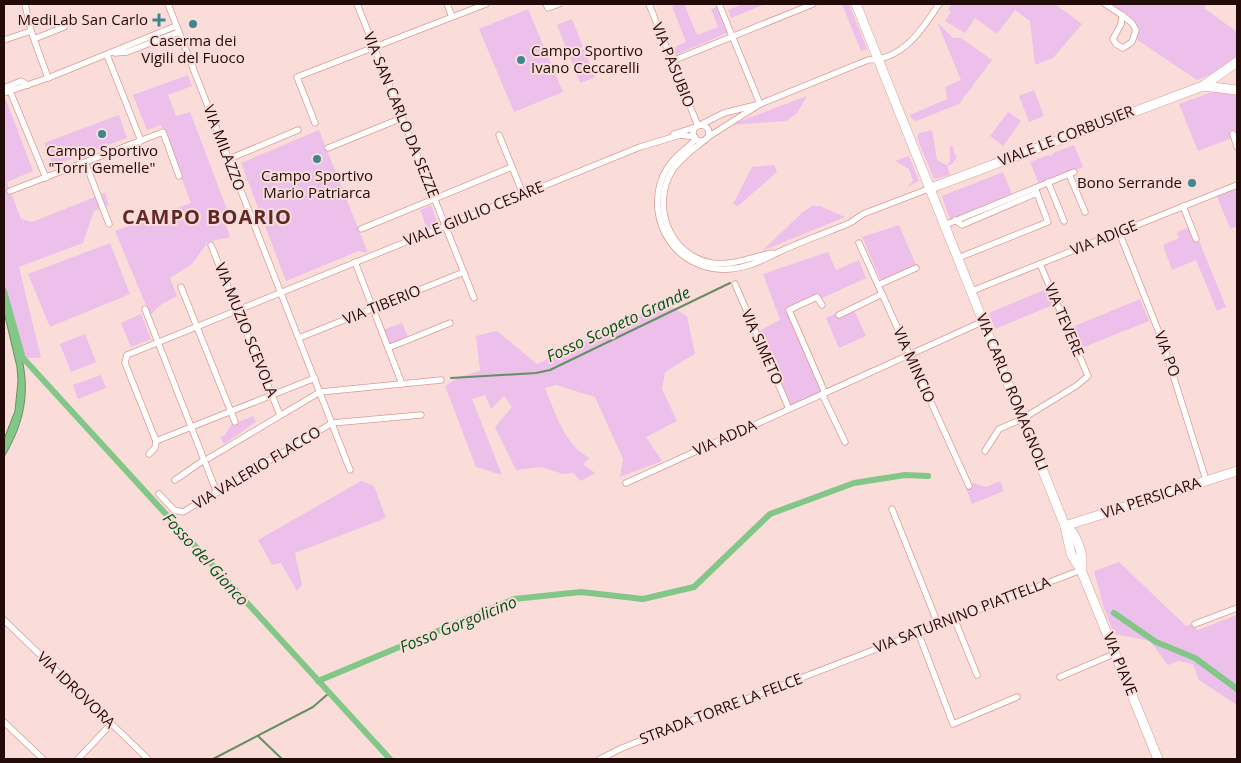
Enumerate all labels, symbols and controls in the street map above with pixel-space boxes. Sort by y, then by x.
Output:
place label: MediLab San Carlo [18,9,148,29]
marker: MediLab San Carlo [152,13,166,27]
marker: Caserma dei Vigili del Fuoco [187,18,199,30]
street label: VIA PASUBIO [648,19,700,110]
street label: VIA SAN CARLO DA SEZZE [359,29,444,201]
place label: Caserma dei Vigili del Fuoco [141,30,245,67]
place label: Campo Sportivo Ivano Ceccarelli [531,40,643,77]
marker: Campo Sportivo Ivano Ceccarelli [515,54,527,66]
street label: VIALE LE CORBUSIER [995,100,1137,170]
street label: VIA MILAZZO [199,102,250,193]
marker: Campo Sportivo "Torri Gemelle" [96,128,108,140]
place label: Campo Sportivo "Torri Gemelle" [46,140,158,177]
marker: Campo Sportivo Mario Patriarca [311,153,323,165]
place label: Campo Sportivo Mario Patriarca [261,165,373,202]
place label: Bono Serrande [1077,172,1182,192]
street label: VIALE GIULIO CESARE [401,176,547,250]
marker: Bono Serrande [1186,177,1198,189]
district label: CAMPO BOARIO [122,203,292,230]
street label: VIA ADIGE [1067,215,1140,260]
street label: VIA MUZIO SCEVOLA [211,259,283,400]
street label: VIA TIBERIO [340,279,423,329]
street label: VIA TEVERE [1040,280,1089,359]
water label: Fosso Scopeto Grande [543,281,693,367]
street label: VIA SIMETO [737,306,788,388]
street label: VIA CARLO ROMAGNOLI [972,310,1054,473]
street label: VIA MINCIO [889,324,940,406]
street label: VIA PO [1150,328,1185,379]
street label: VIA ADDA [690,414,760,460]
street label: VIA VALERIO FLACCO [189,421,324,513]
street label: VIA PERSICARA [1099,471,1203,523]
water label: Fosso del Gionco [158,508,254,610]
street label: VIA SATURNINO PIATTELLA [870,571,1053,657]
water label: Fosso Gorgolicino [396,590,520,658]
street label: VIA PIAVE [1099,629,1143,698]
street label: VIA IDROVORA [33,647,121,732]
street label: STRADA TORRE LA FELCE [636,668,805,748]

